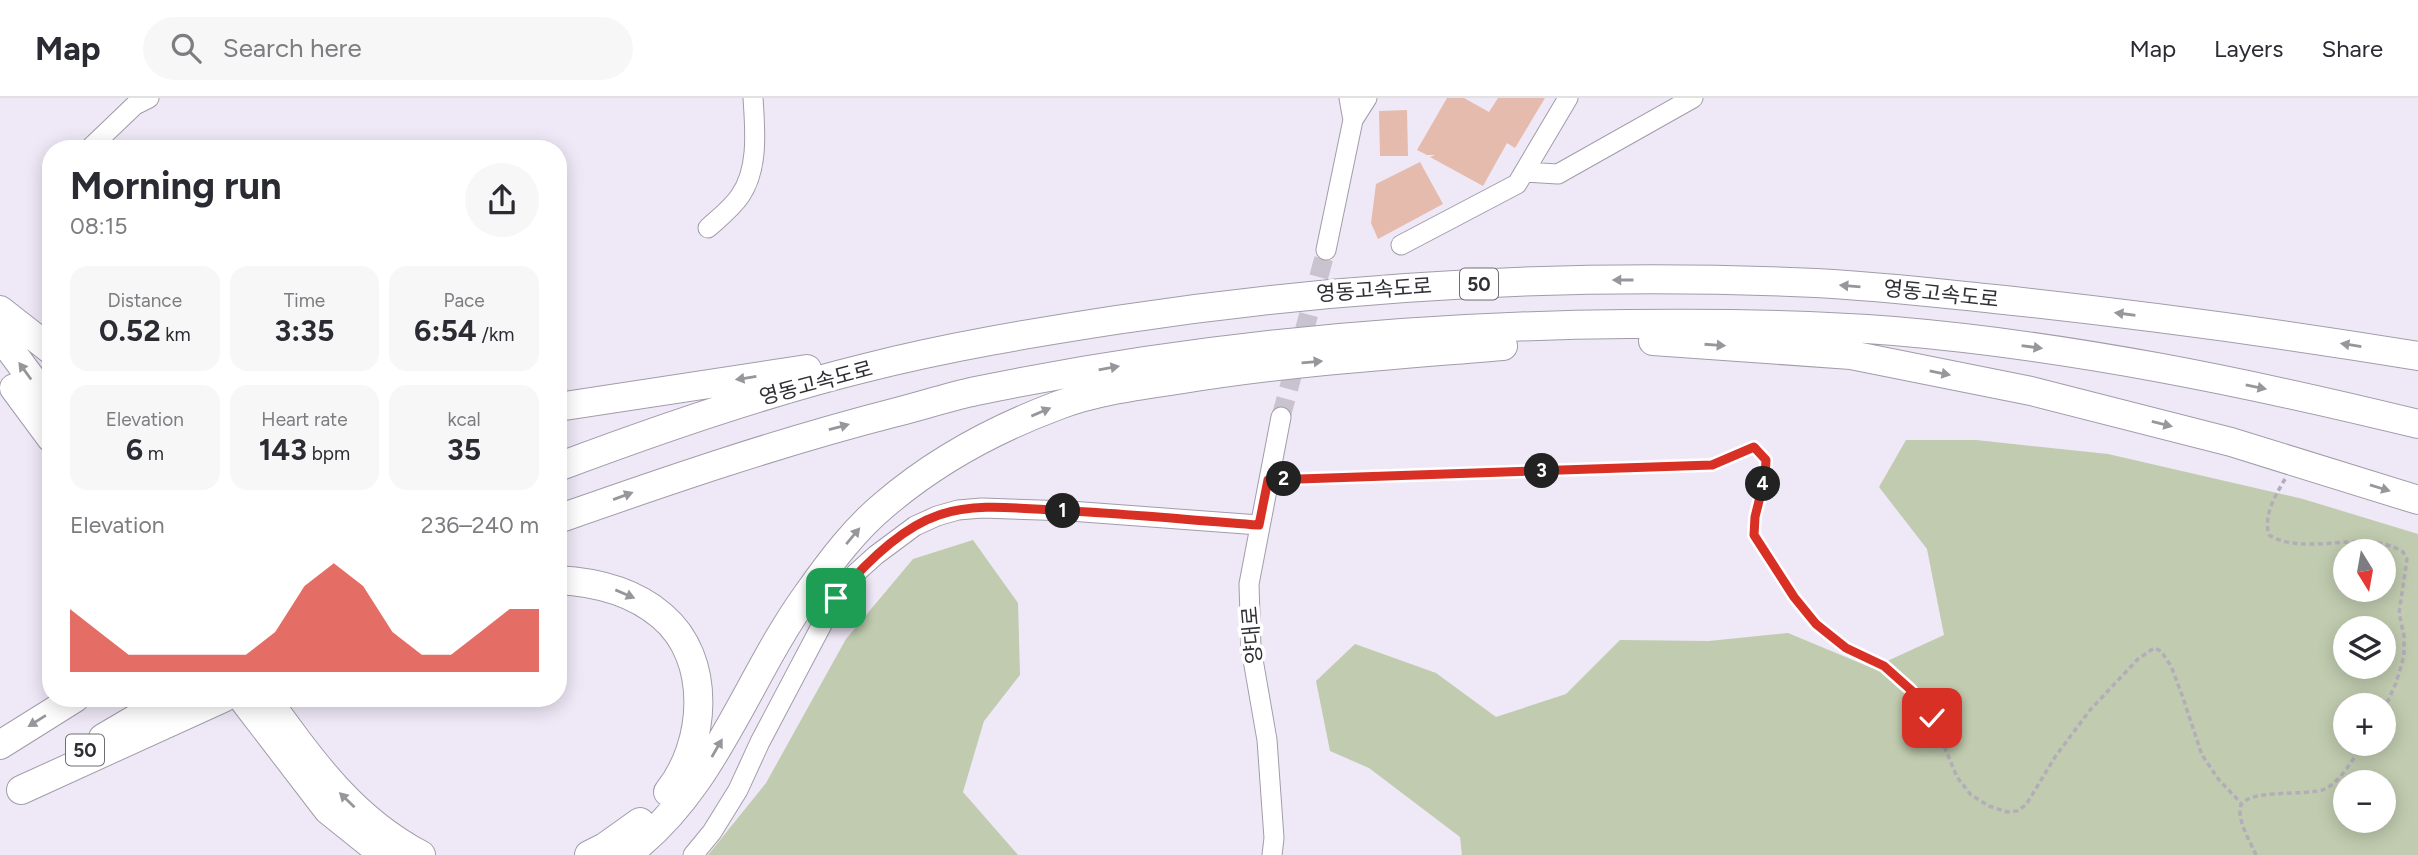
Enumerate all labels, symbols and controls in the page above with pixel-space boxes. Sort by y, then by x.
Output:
search box [143,17,633,80]
text: Map [35,29,101,68]
icon: search [167,29,205,67]
text: Search here [223,32,362,64]
text: Map [2129,34,2176,63]
text: Layers [2214,34,2283,63]
text: Share [2321,34,2383,63]
text: Morning run [70,163,282,209]
button: share [465,163,539,237]
text: 08:15 [70,212,127,240]
road number: 50 [1460,268,1498,300]
street label: 영동고속도로 [1315,273,1433,306]
one-way arrow [1612,274,1634,286]
street label: 영동고속도로 [1882,275,2000,312]
one-way arrow [1839,280,1861,291]
text: Distance [108,289,182,312]
text: Time [284,289,325,312]
text: Pace [444,289,485,312]
one-way arrow [2114,309,2136,320]
text: 0.52 [99,312,161,349]
text: 3:35 [275,312,334,349]
text: 6:54 [414,312,477,349]
text: km [161,323,191,346]
text: /km [477,323,514,346]
one-way arrow [1704,340,1726,351]
one-way arrow [2340,340,2362,351]
one-way arrow [2021,342,2043,353]
street label: 영동고속도로 [757,355,875,410]
one-way arrow [1301,356,1323,367]
one-way arrow [19,362,33,380]
one-way arrow [1098,362,1120,373]
one-way arrow [1929,367,1951,378]
one-way arrow [735,373,757,384]
one-way arrow [2245,382,2267,393]
one-way arrow [1031,407,1052,418]
text: Elevation [106,408,184,431]
text: Heart rate [261,408,348,431]
text: kcal [448,408,481,431]
one-way arrow [2151,419,2173,430]
one-way arrow [828,421,850,432]
text: 6 [126,431,143,468]
text: 143 [259,431,307,468]
text: 35 [447,431,481,468]
text: m [143,442,164,465]
text: bpm [307,442,350,465]
pin: 3 [1524,454,1560,488]
text: 3 [1536,459,1547,482]
pin: 2 [1266,462,1302,496]
pin: 4 [1746,466,1780,502]
text: 2 [1278,467,1289,490]
text: 4 [1756,472,1769,495]
one-way arrow [2370,483,2391,494]
one-way arrow [612,490,633,501]
pin: 1 [1046,494,1080,528]
text: 1 [1058,499,1067,522]
text: Elevation [70,511,165,539]
text: 236–240 m [421,511,539,539]
one-way arrow [845,528,860,545]
north arrow [2333,539,2396,602]
map controls [2333,539,2396,833]
pin [806,568,866,628]
icon: arrive [817,579,855,617]
one-way arrow [614,589,635,600]
street label: 양대로 [1237,605,1266,665]
button: layers [2333,616,2396,679]
pin [1902,688,1962,748]
button: + [2333,693,2396,756]
icon: check [1913,699,1951,737]
one-way arrow [28,715,47,728]
road number: 50 [66,734,104,765]
one-way arrow [710,738,723,757]
button: − [2333,770,2396,833]
one-way arrow [339,792,356,808]

